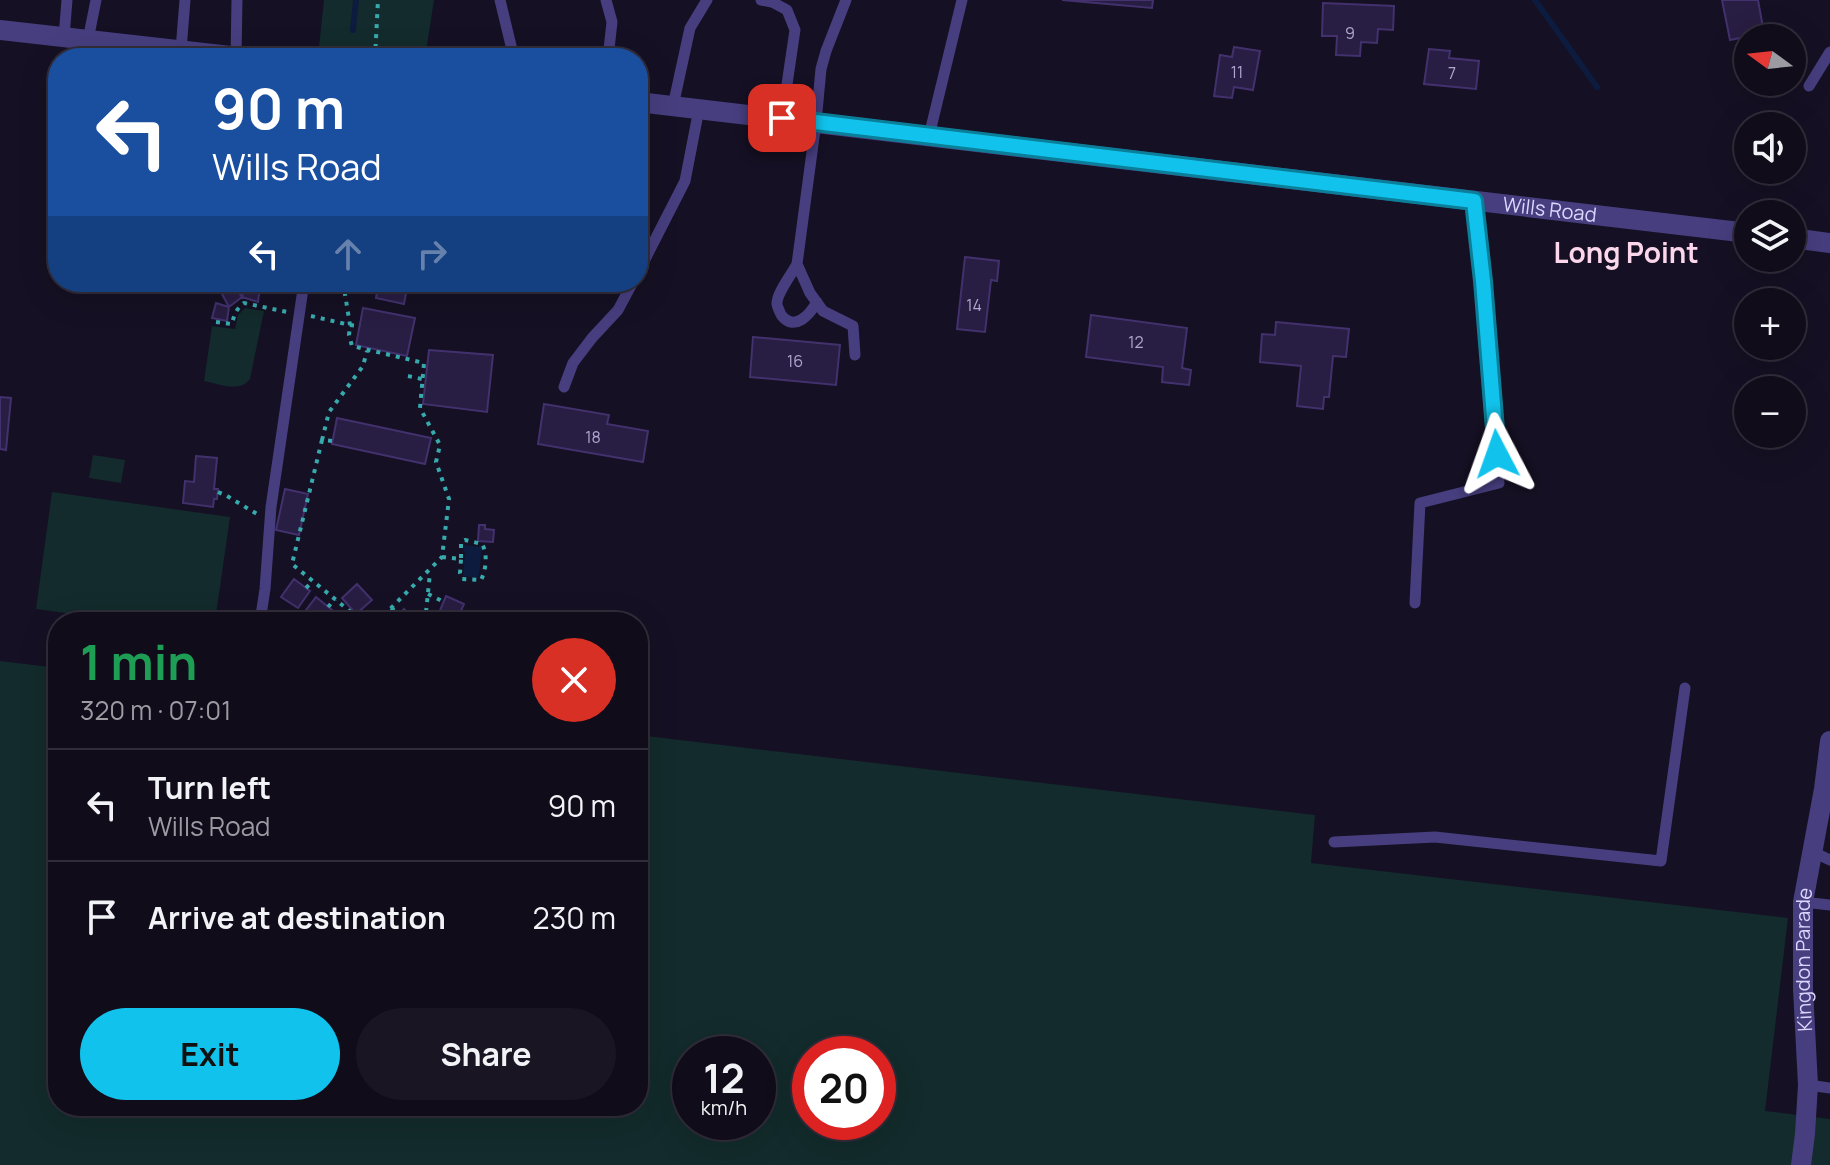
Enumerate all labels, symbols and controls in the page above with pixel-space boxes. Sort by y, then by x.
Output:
house number: 9 [1345,22,1355,44]
north arrow [1734,24,1806,96]
map controls [1734,24,1806,448]
house number: 11 [1231,61,1243,83]
house number: 7 [1448,62,1456,84]
text: 90 m [212,69,345,146]
icon: left [80,80,184,184]
pin [748,84,816,152]
icon: arrive [760,96,804,140]
button: sound [1734,112,1806,184]
text: Wills Road [212,142,382,191]
street label: Wills Road [1501,190,1598,228]
button: layers [1734,200,1806,272]
icon: left [242,232,286,276]
icon: ahead [326,232,370,276]
icon: right [410,232,454,276]
district label: Long Point [1553,233,1699,271]
button: + [1734,288,1806,360]
house number: 14 [966,294,982,316]
house number: 12 [1128,331,1144,353]
house number: 16 [787,350,803,372]
button: − [1734,376,1806,448]
position arrow [1455,412,1539,496]
house number: 18 [585,426,601,448]
text: 1 min [80,629,197,694]
button: close [532,638,616,722]
text: 320 m · 07:01 [80,692,231,728]
text: Turn left [148,767,271,808]
icon: left [80,783,124,827]
text: 90 m [548,785,616,826]
text: Wills Road [148,808,271,844]
street label: Kingdon Parade [1789,885,1818,1032]
icon: arrive [80,895,124,939]
text: Arrive at destination [148,897,446,938]
text: 230 m [533,897,616,938]
button: Exit [80,1008,340,1100]
button: Share [356,1008,616,1100]
speed limit sign: 20 [792,1036,896,1140]
text: 12 [703,1050,745,1105]
text: km/h [701,1094,747,1121]

